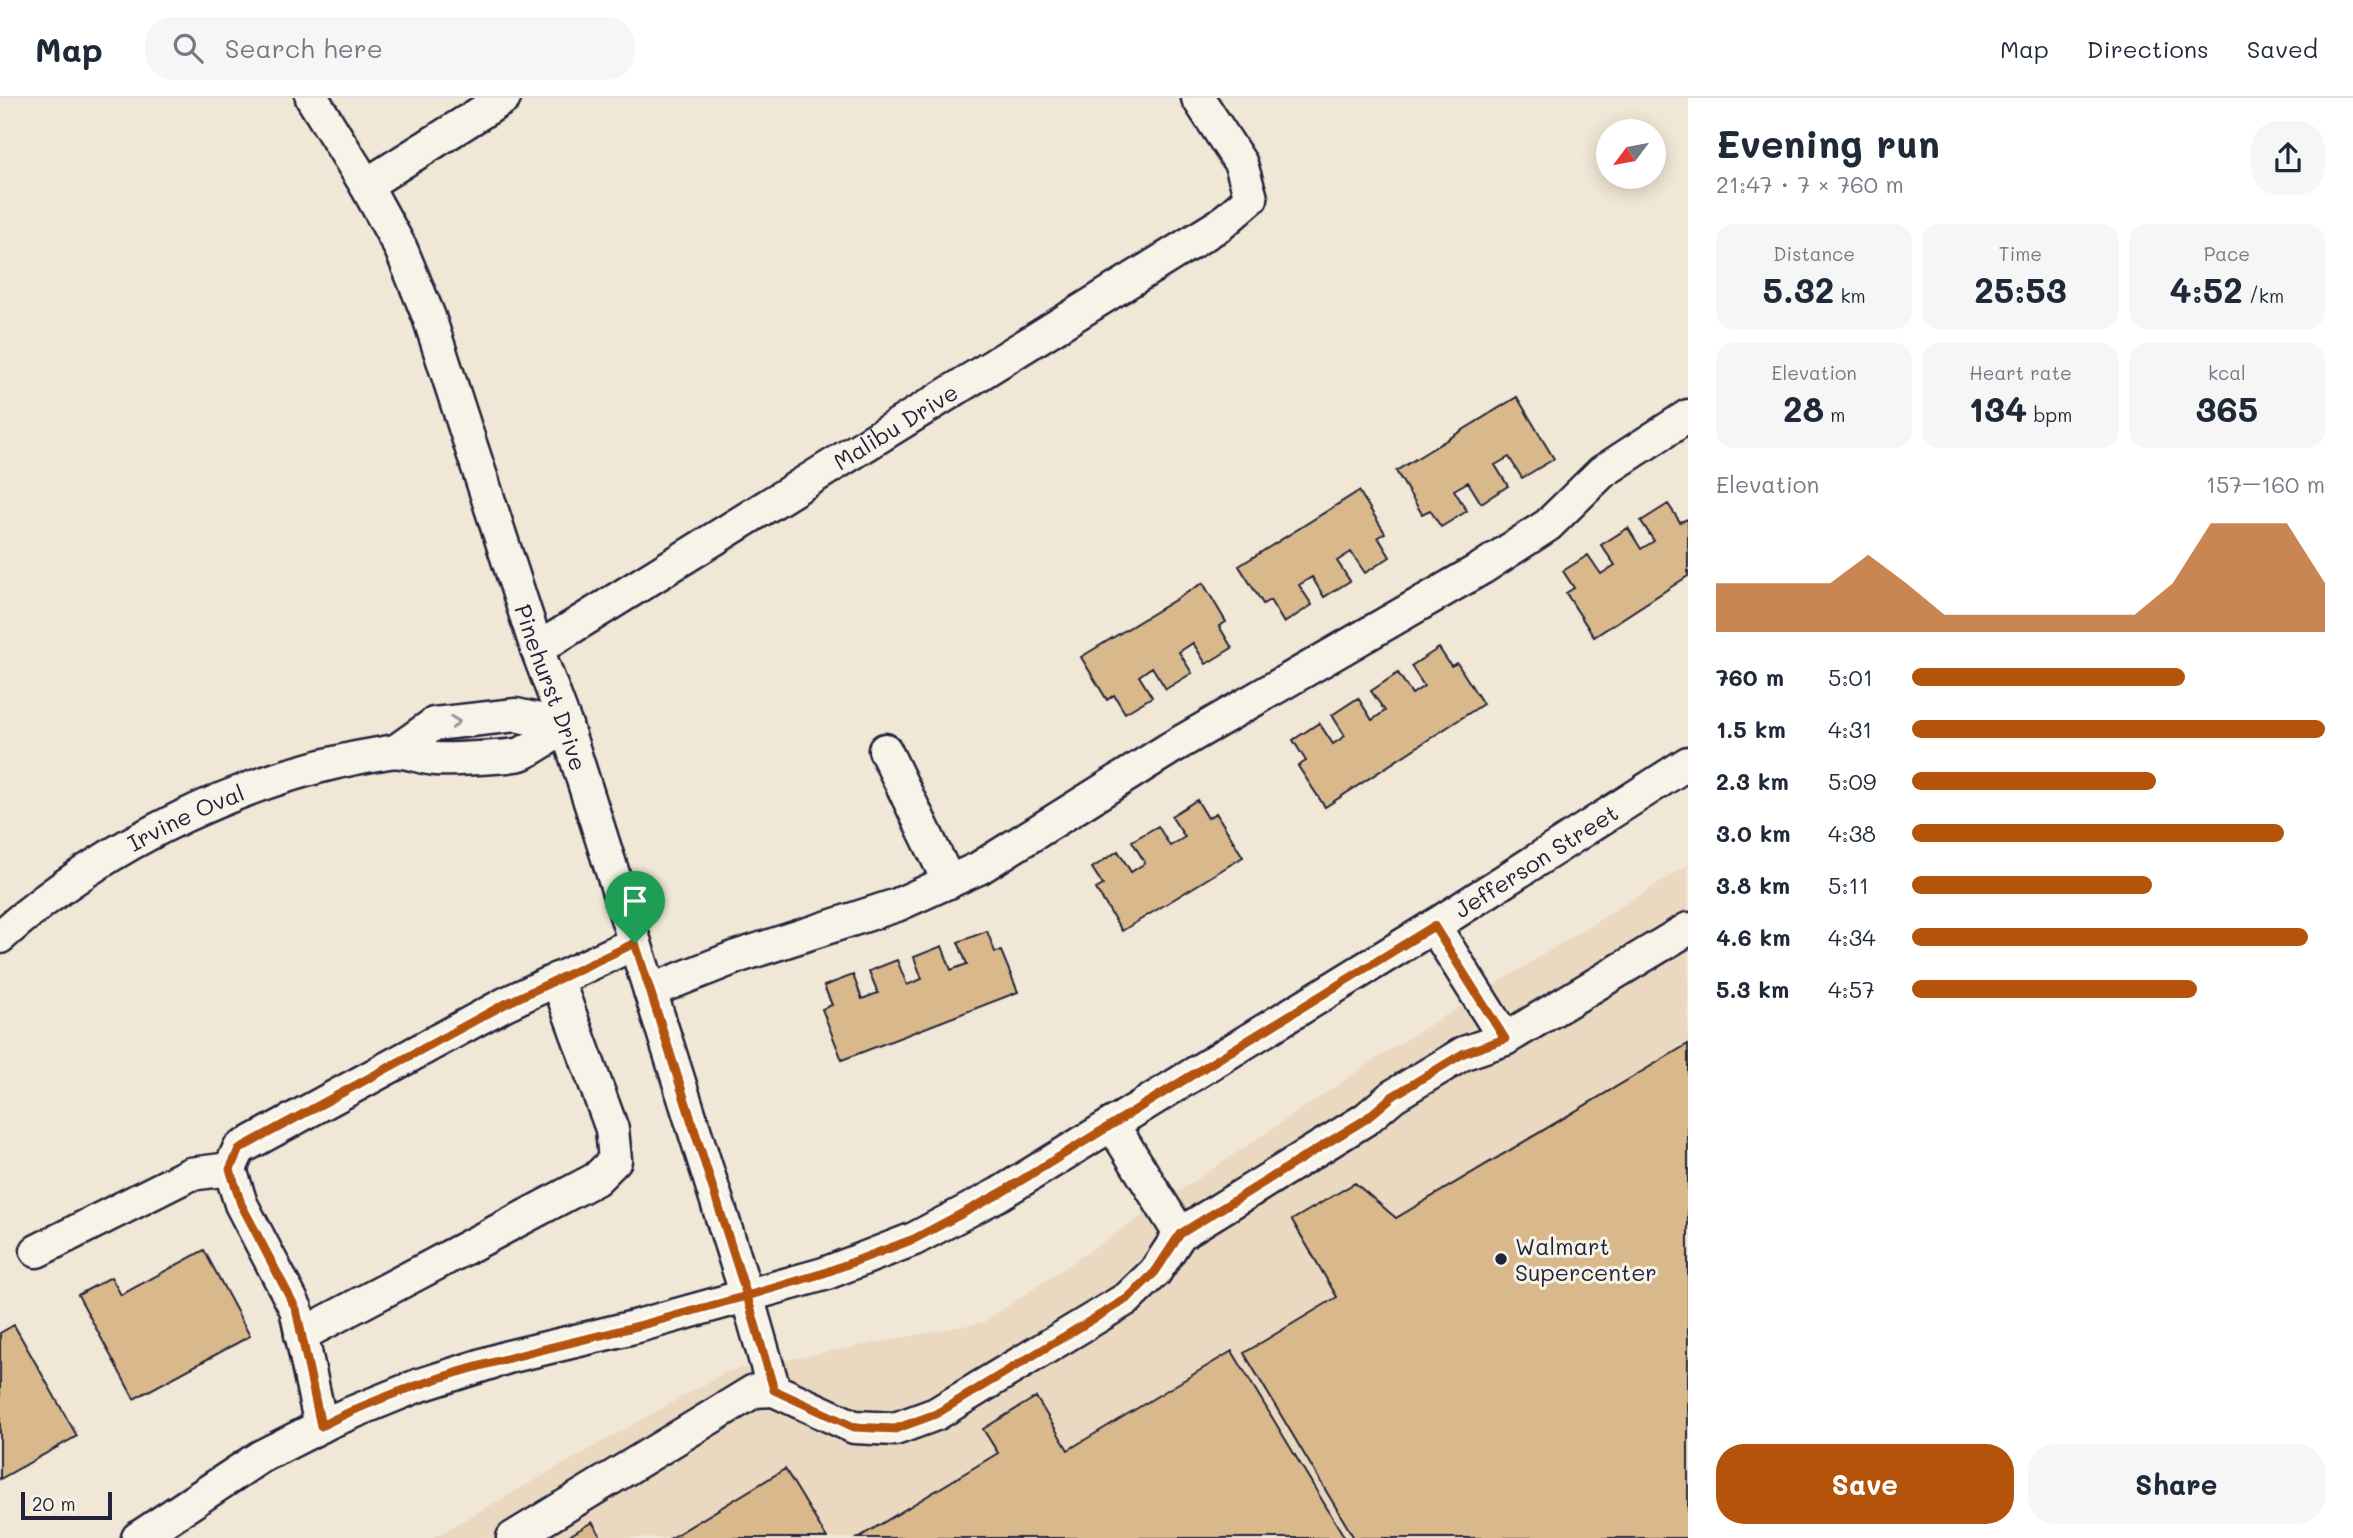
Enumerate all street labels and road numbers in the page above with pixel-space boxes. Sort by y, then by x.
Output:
street label: Malibu Drive [828,376,963,476]
street label: Pinehurst Drive [508,600,594,774]
street label: Irvine Oval [122,777,248,858]
street label: Jefferson Street [1448,797,1624,924]

